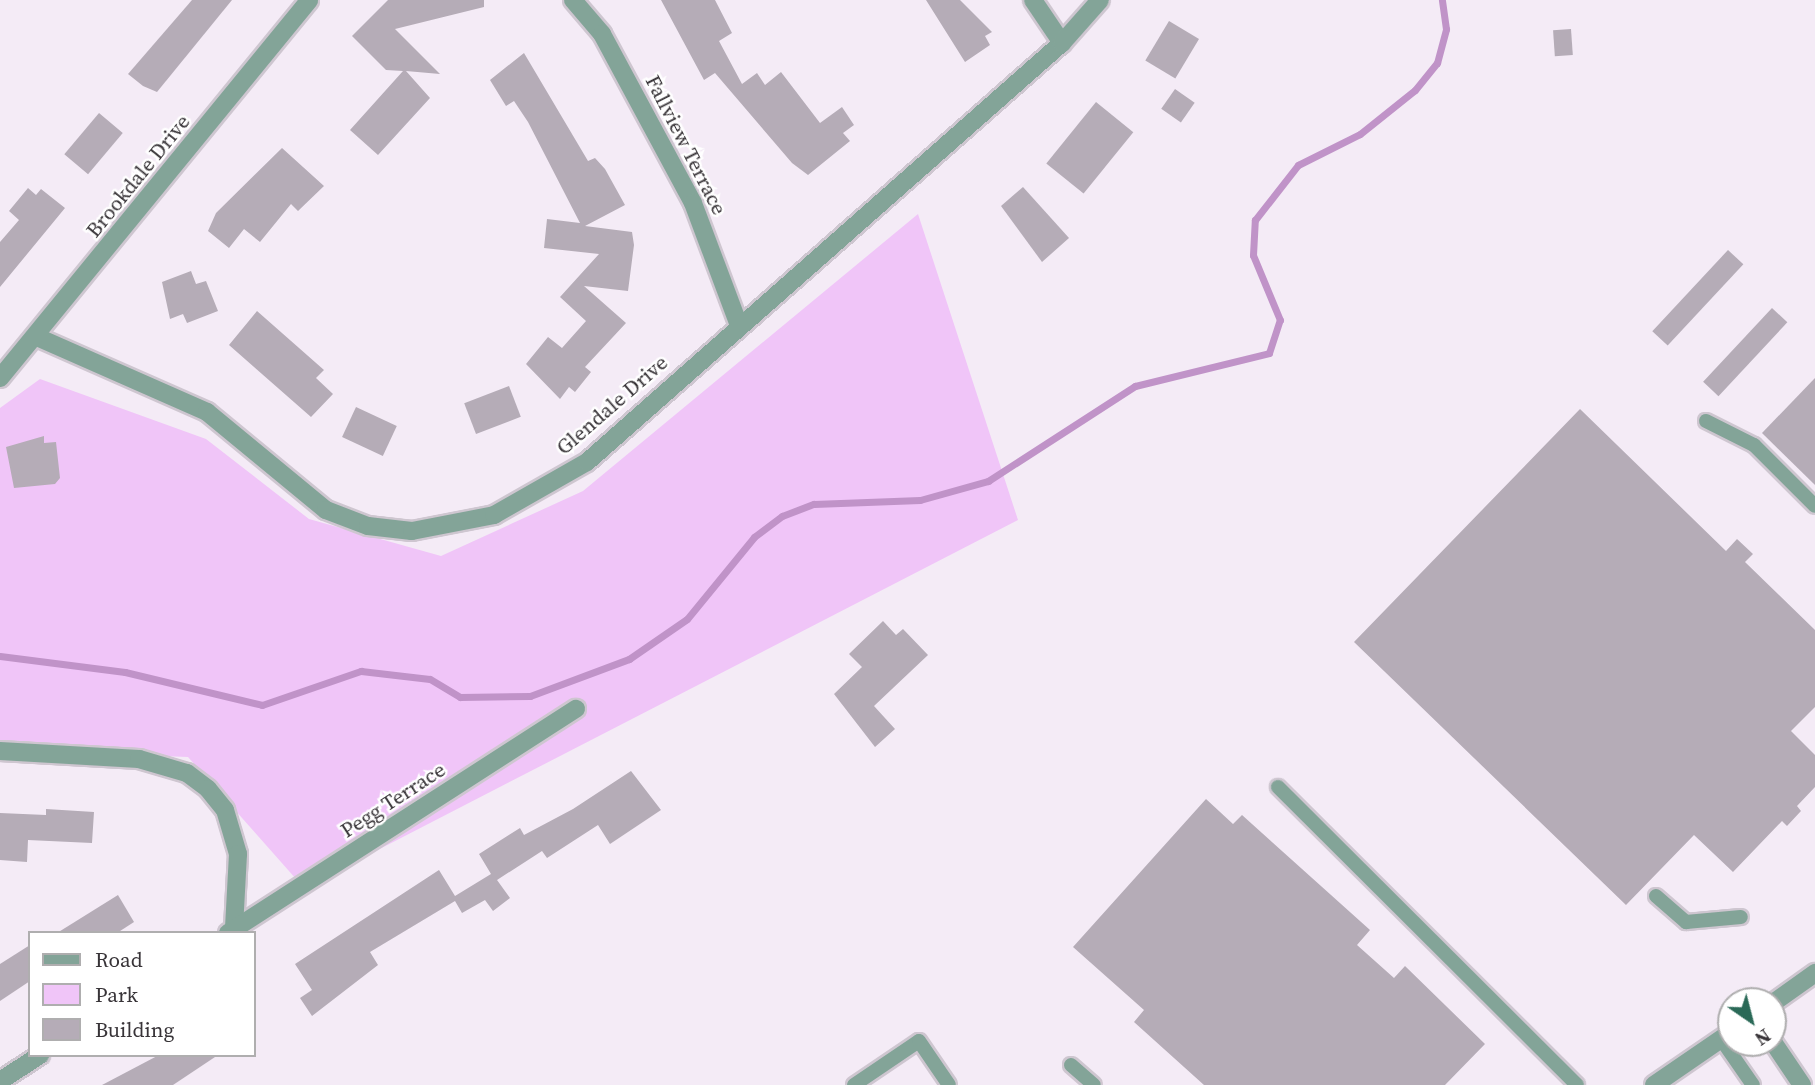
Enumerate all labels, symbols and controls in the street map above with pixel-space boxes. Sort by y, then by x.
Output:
street label: Fallview Terrace [640,71,732,219]
street label: Brookdale Drive [81,110,195,242]
street label: Glendale Drive [551,350,673,460]
street label: Pegg Terrace [336,757,450,843]
legend [28,931,256,1057]
text: Road [95,945,143,974]
text: Park [95,980,138,1009]
north arrow [1717,987,1787,1057]
text: Building [95,1015,174,1044]
text: N [1750,1023,1776,1052]

